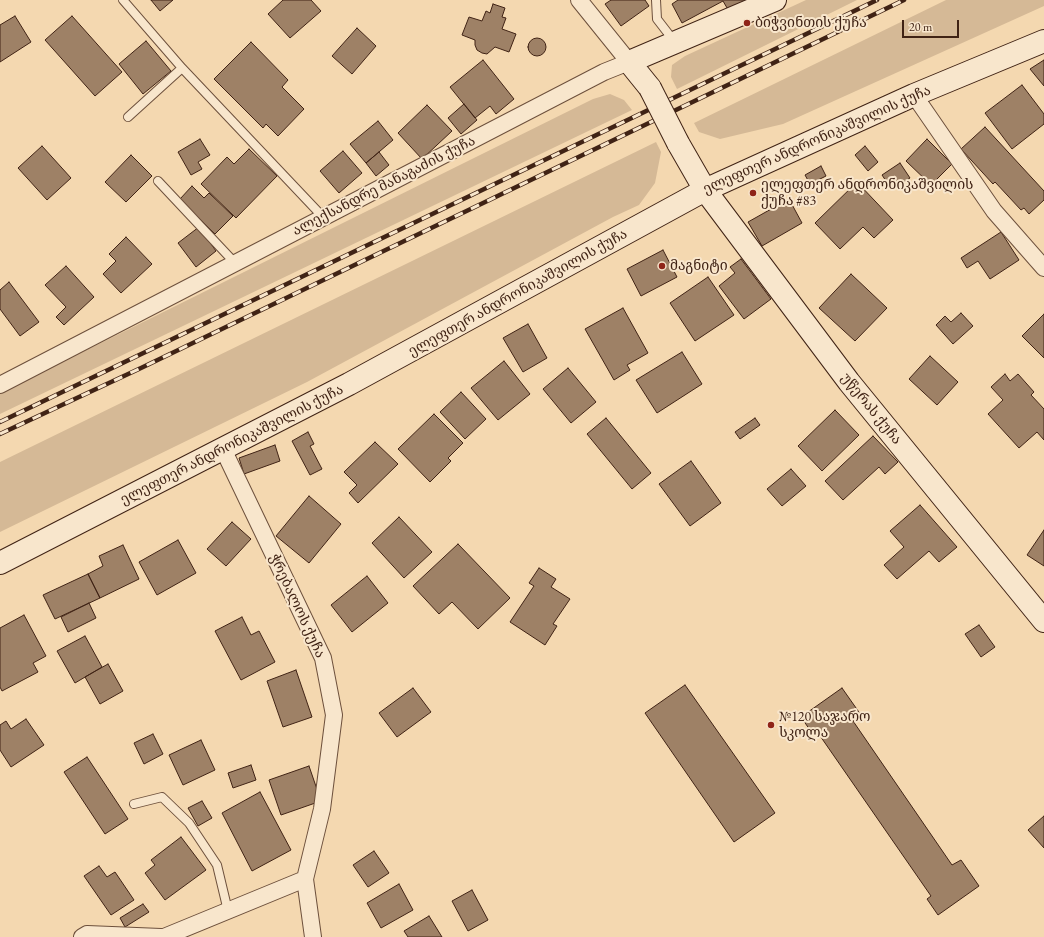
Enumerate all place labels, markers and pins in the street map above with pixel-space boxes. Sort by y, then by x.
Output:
place label: ბიჭვინთის ქუჩა [755,15,867,31]
marker: ბიჭვინთის ქუჩა [742,18,752,28]
place label: ელეფთერ ანდრონიკაშვილის ქუჩა #83 [761,177,973,210]
marker: ელეფთერ ანდრონიკაშვილის ქუჩა #83 [748,188,758,198]
place label: მაგნიტი [670,258,728,274]
marker: მაგნიტი [657,261,667,271]
place label: №120 საჯარო სკოლა [779,709,870,742]
marker: №120 საჯარო სკოლა [766,720,776,730]

